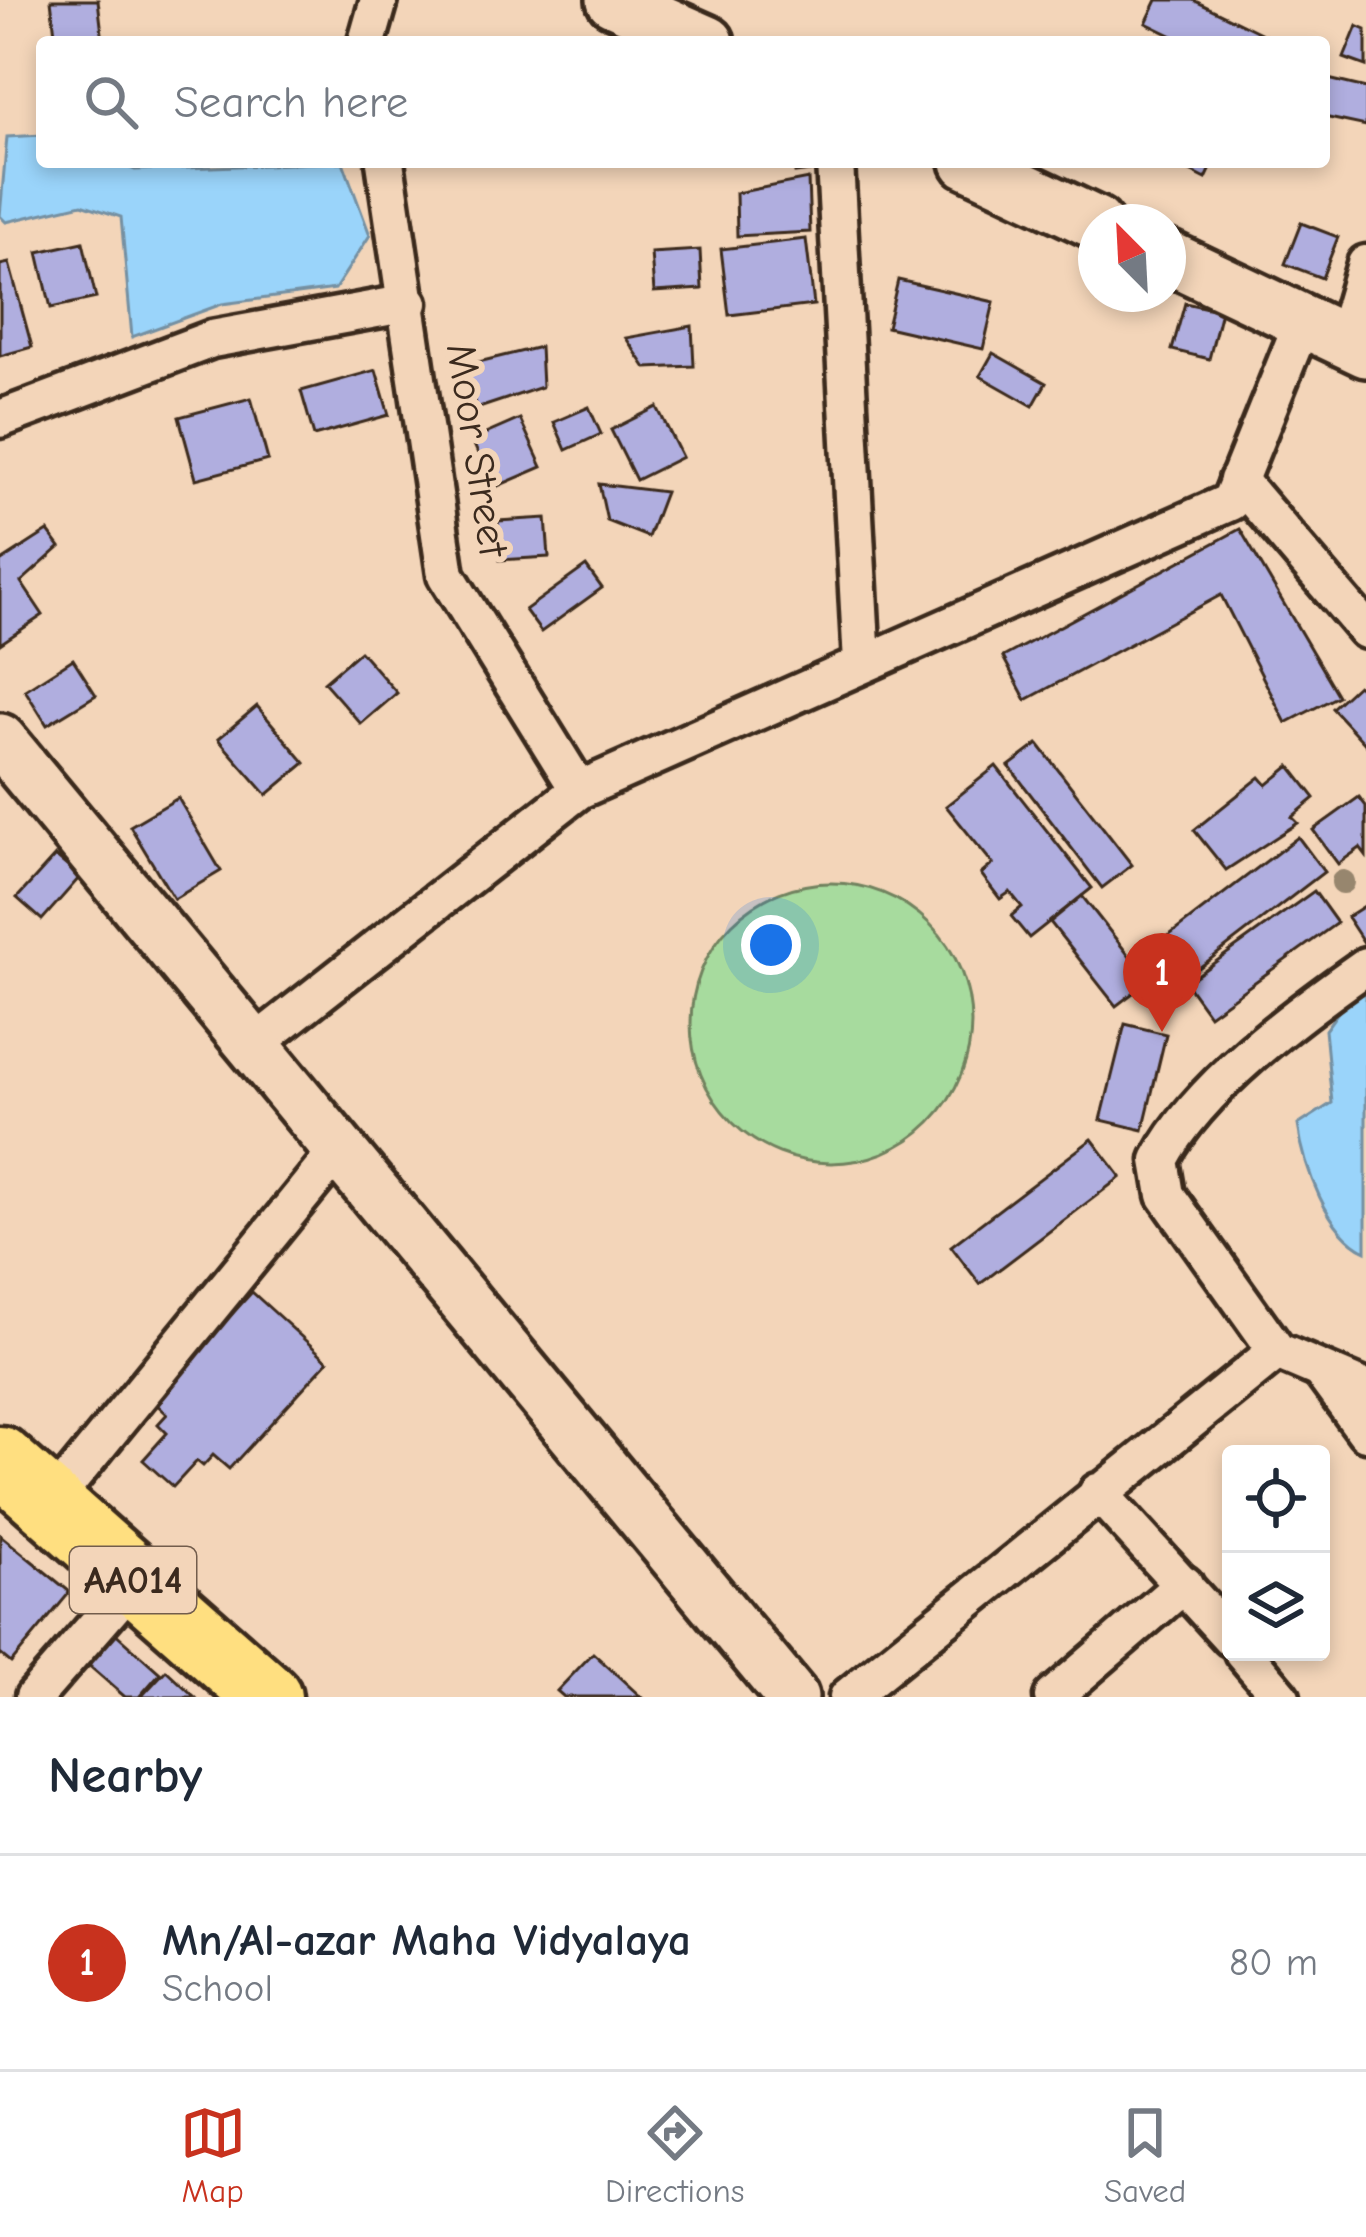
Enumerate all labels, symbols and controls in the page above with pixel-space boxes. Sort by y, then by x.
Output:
search box [36,36,1330,168]
icon: search [78,69,144,135]
text: Search here [174,76,408,128]
north arrow [1078,204,1186,312]
street label: Moor Street [436,340,518,562]
your location [741,915,801,975]
pin: 1 [1123,933,1201,1032]
map controls [1222,1445,1330,1661]
button: locate [1222,1445,1330,1553]
road number: AA014 [70,1547,196,1613]
button: layers [1222,1553,1330,1661]
text: Nearby [48,1746,202,1805]
text: Mn/Al-azar Maha Vidyalaya [162,1914,691,1966]
text: 1 [79,1940,95,1985]
text: 80 m [1229,1940,1318,1985]
text: School [162,1966,273,2011]
tab: Map [180,2100,246,2210]
tab: Directions [605,2100,745,2210]
tab: Saved [1104,2100,1186,2210]

